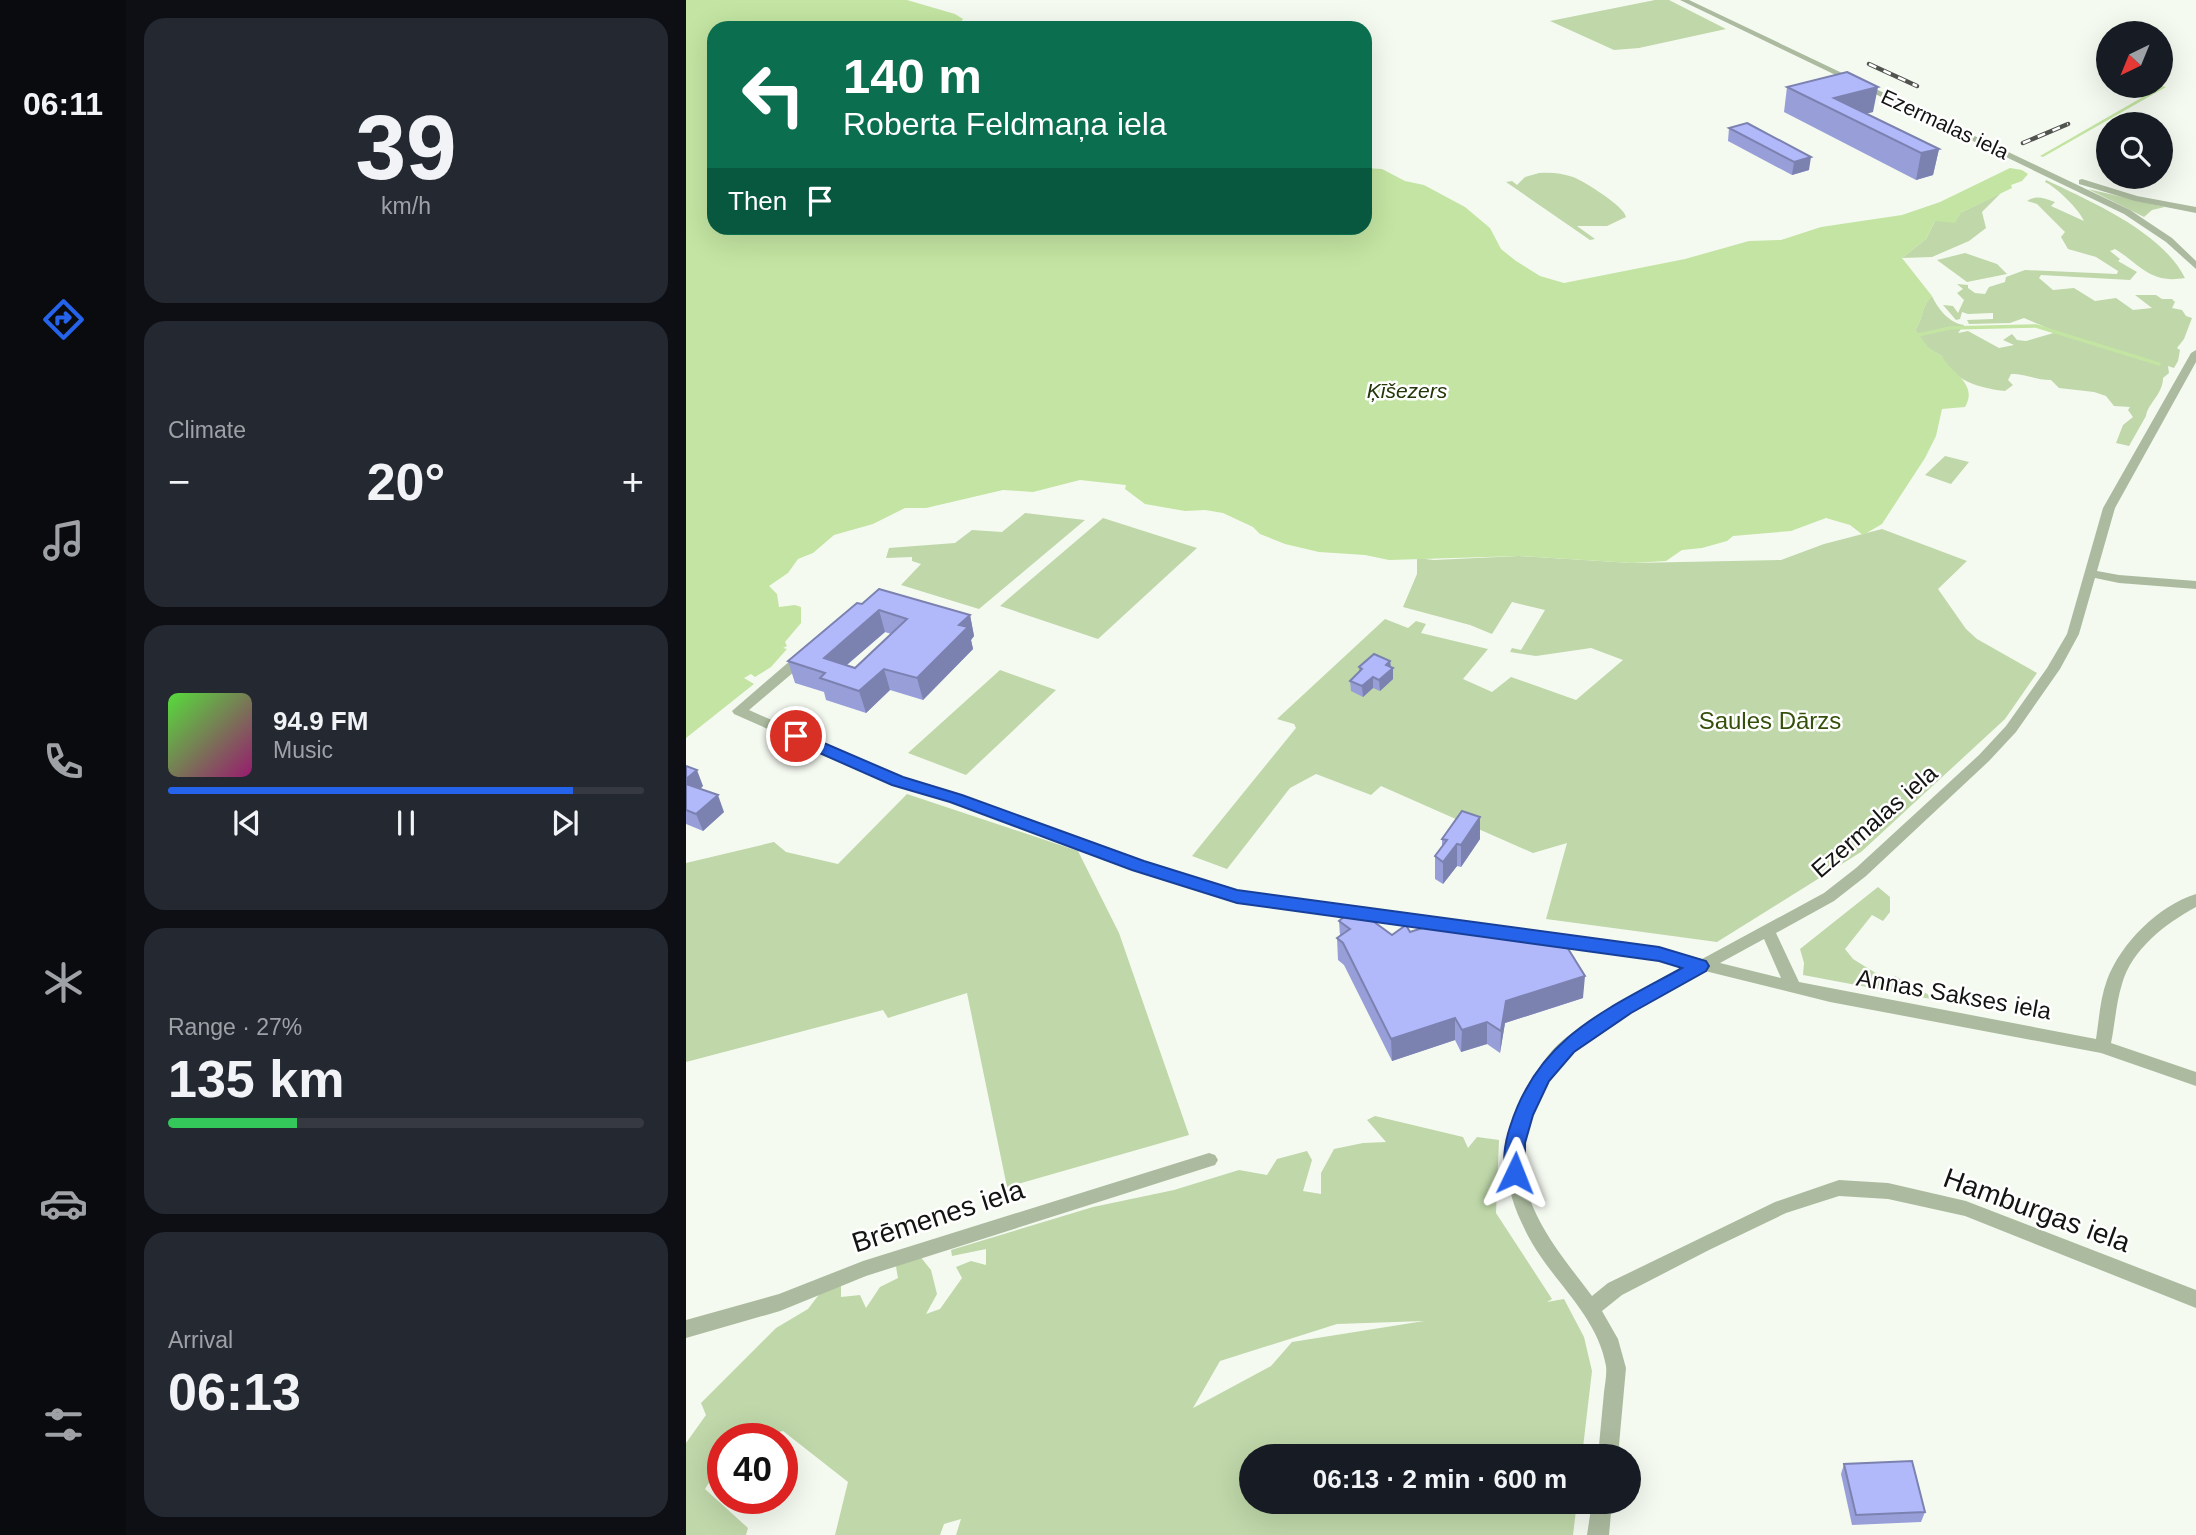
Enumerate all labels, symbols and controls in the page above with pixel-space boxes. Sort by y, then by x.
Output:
north arrow [2096,21,2174,98]
map controls [2096,21,2173,189]
icon: left [728,49,819,140]
text: 140 m [843,49,982,103]
street label: Ezermalas iela [1878,84,2013,164]
text: 06:11 [23,86,103,122]
text: 39 [355,97,457,198]
text: Roberta Feldmaņa iela [843,106,1167,142]
button: search [2096,112,2173,189]
icon: arrive [801,182,839,220]
text: Then [728,186,787,216]
text: km/h [381,193,431,219]
icon: directions [39,295,88,344]
water label: Ķīšezers [1367,379,1448,402]
text: Climate [168,417,246,443]
text: 20° [367,453,445,511]
text: − [168,461,190,503]
text: + [622,461,644,503]
icon: music [39,516,88,565]
text: 94.9 FM [273,706,368,736]
pin [766,706,826,766]
park label: Saules Dārzs [1699,707,1841,734]
icon: arrive [777,717,815,755]
icon: phone [39,737,88,786]
text: Music [273,737,333,763]
street label: Ezermalas iela [1806,759,1943,883]
icon: previous [228,804,266,842]
icon: pause [387,804,425,842]
icon: next [546,804,584,842]
icon: climate [39,958,88,1007]
street label: Annas Sakses iela [1854,964,2054,1025]
text: Range · 27% [168,1014,302,1040]
text: 135 km [168,1050,344,1108]
position arrow [1478,1136,1552,1210]
street label: Hamburgas iela [1940,1162,2135,1258]
street label: Brēmenes iela [848,1173,1028,1258]
icon: car [39,1179,88,1228]
text: Arrival [168,1327,233,1353]
text: 06:13 [168,1363,301,1421]
icon: filters [39,1400,88,1449]
speed limit sign: 40 [707,1423,798,1514]
text: 06:13 · 2 min · 600 m [1313,1464,1567,1494]

